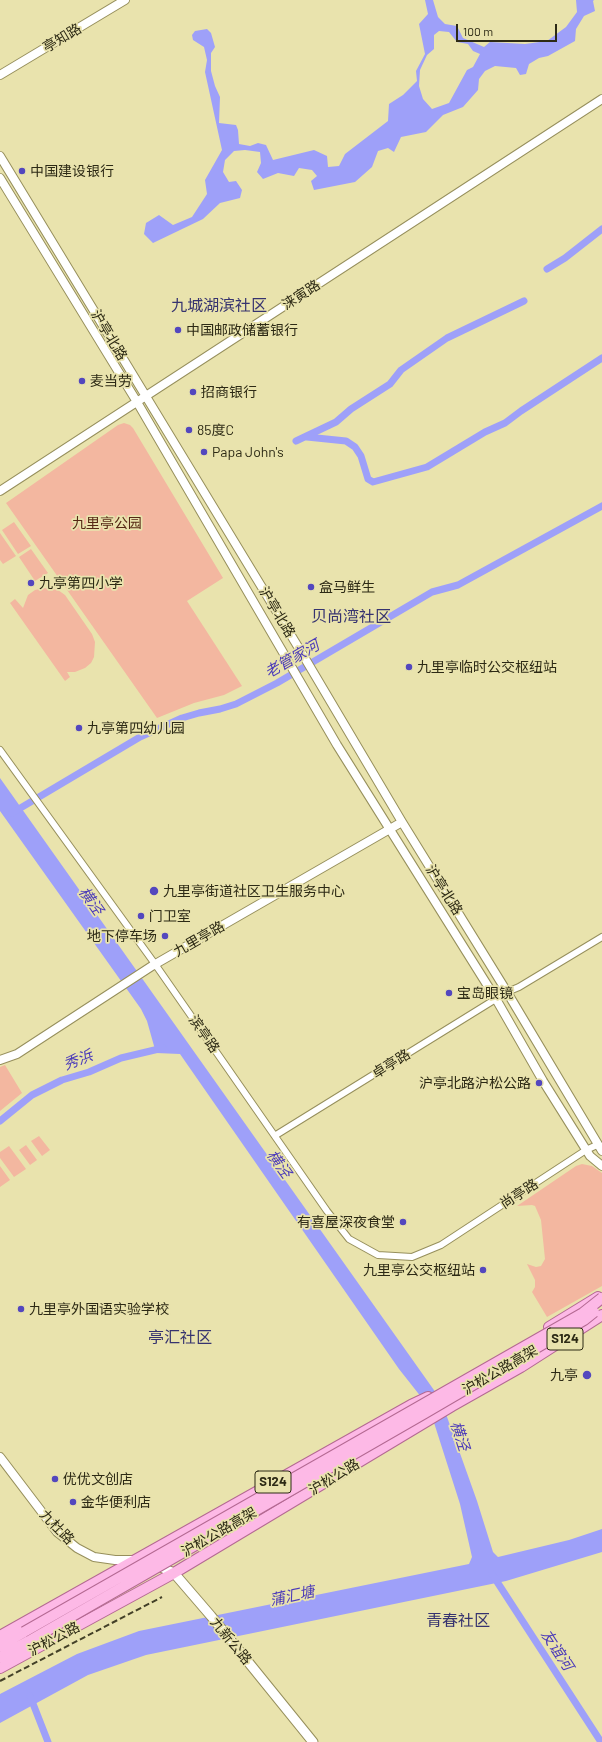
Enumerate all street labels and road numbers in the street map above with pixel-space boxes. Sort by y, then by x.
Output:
street label: 亭知路 [40,20,84,56]
street label: 涞寅路 [279,277,323,313]
street label: 沪亭北路 [87,307,131,363]
street label: 沪亭北路 [255,584,299,640]
street label: 沪亭北路 [422,862,466,918]
street label: 九里亭路 [171,918,227,960]
street label: 滨亭路 [185,1012,223,1056]
street label: 卓亭路 [369,1046,413,1082]
street label: 尚亭路 [497,1176,541,1212]
road number: S124 [547,1328,583,1350]
street label: 沪松公路高架 [459,1342,541,1398]
street label: 沪松公路 [306,1455,362,1499]
road number: S124 [255,1471,291,1493]
street label: 沪松公路高架 [178,1504,260,1560]
street label: 九杜路 [36,1506,78,1548]
street label: 九新公路 [207,1614,255,1668]
street label: 沪松公路 [25,1618,83,1660]

